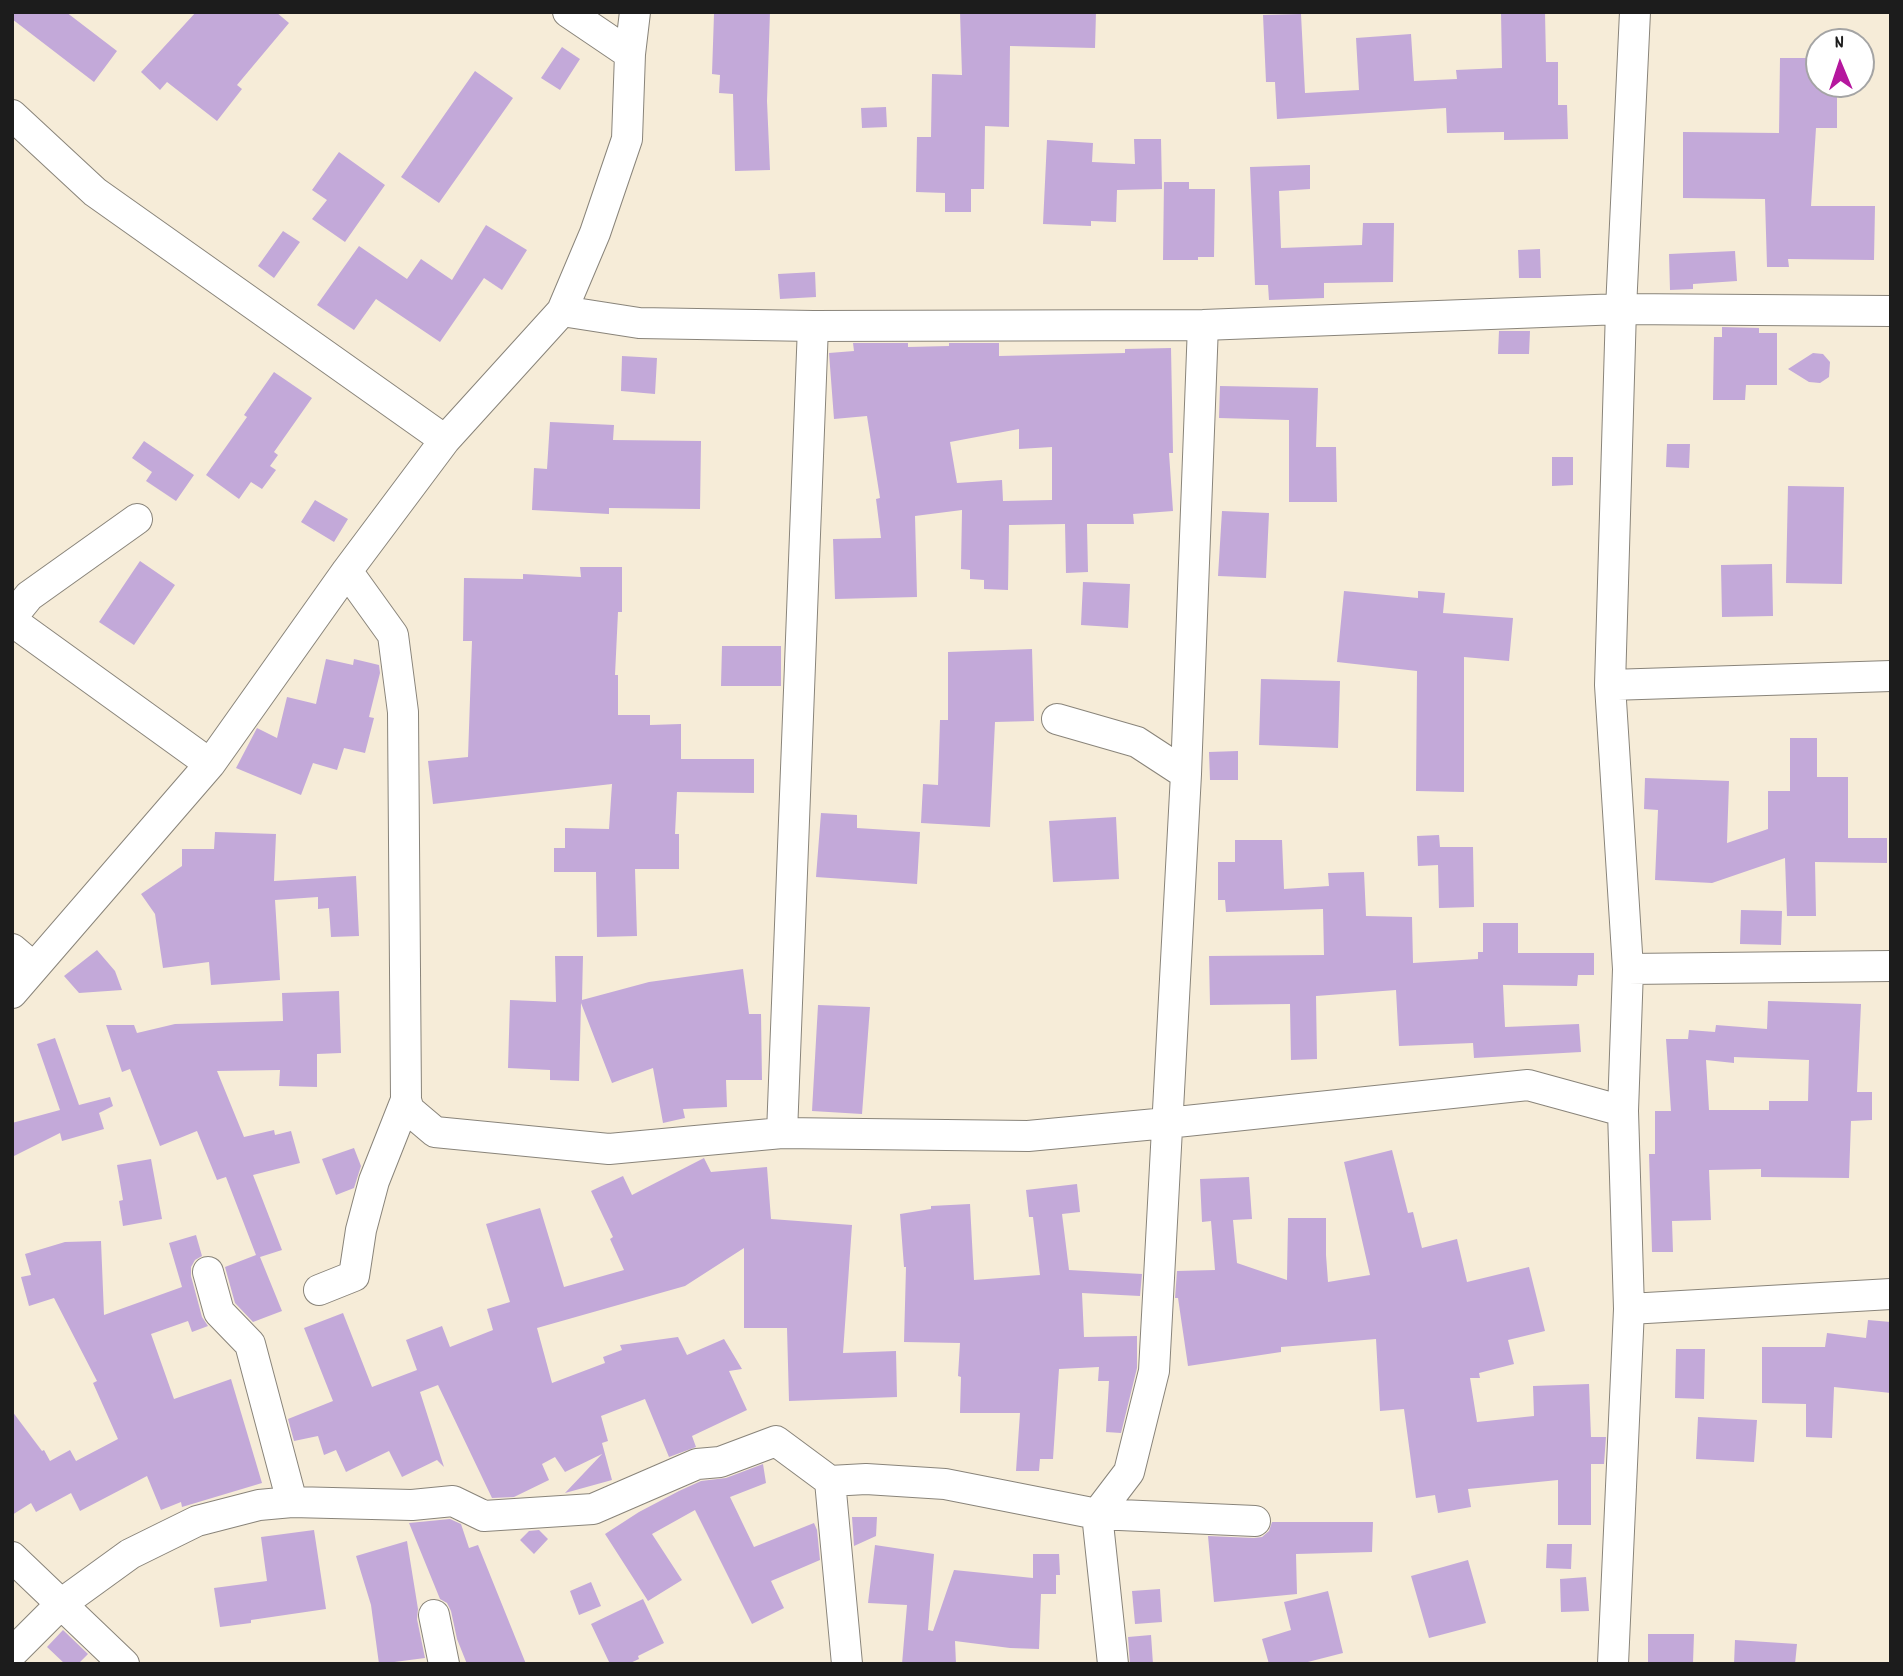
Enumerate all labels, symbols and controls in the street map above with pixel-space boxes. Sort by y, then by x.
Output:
north arrow [1805,28,1875,98]
text: N [1834,30,1844,57]

